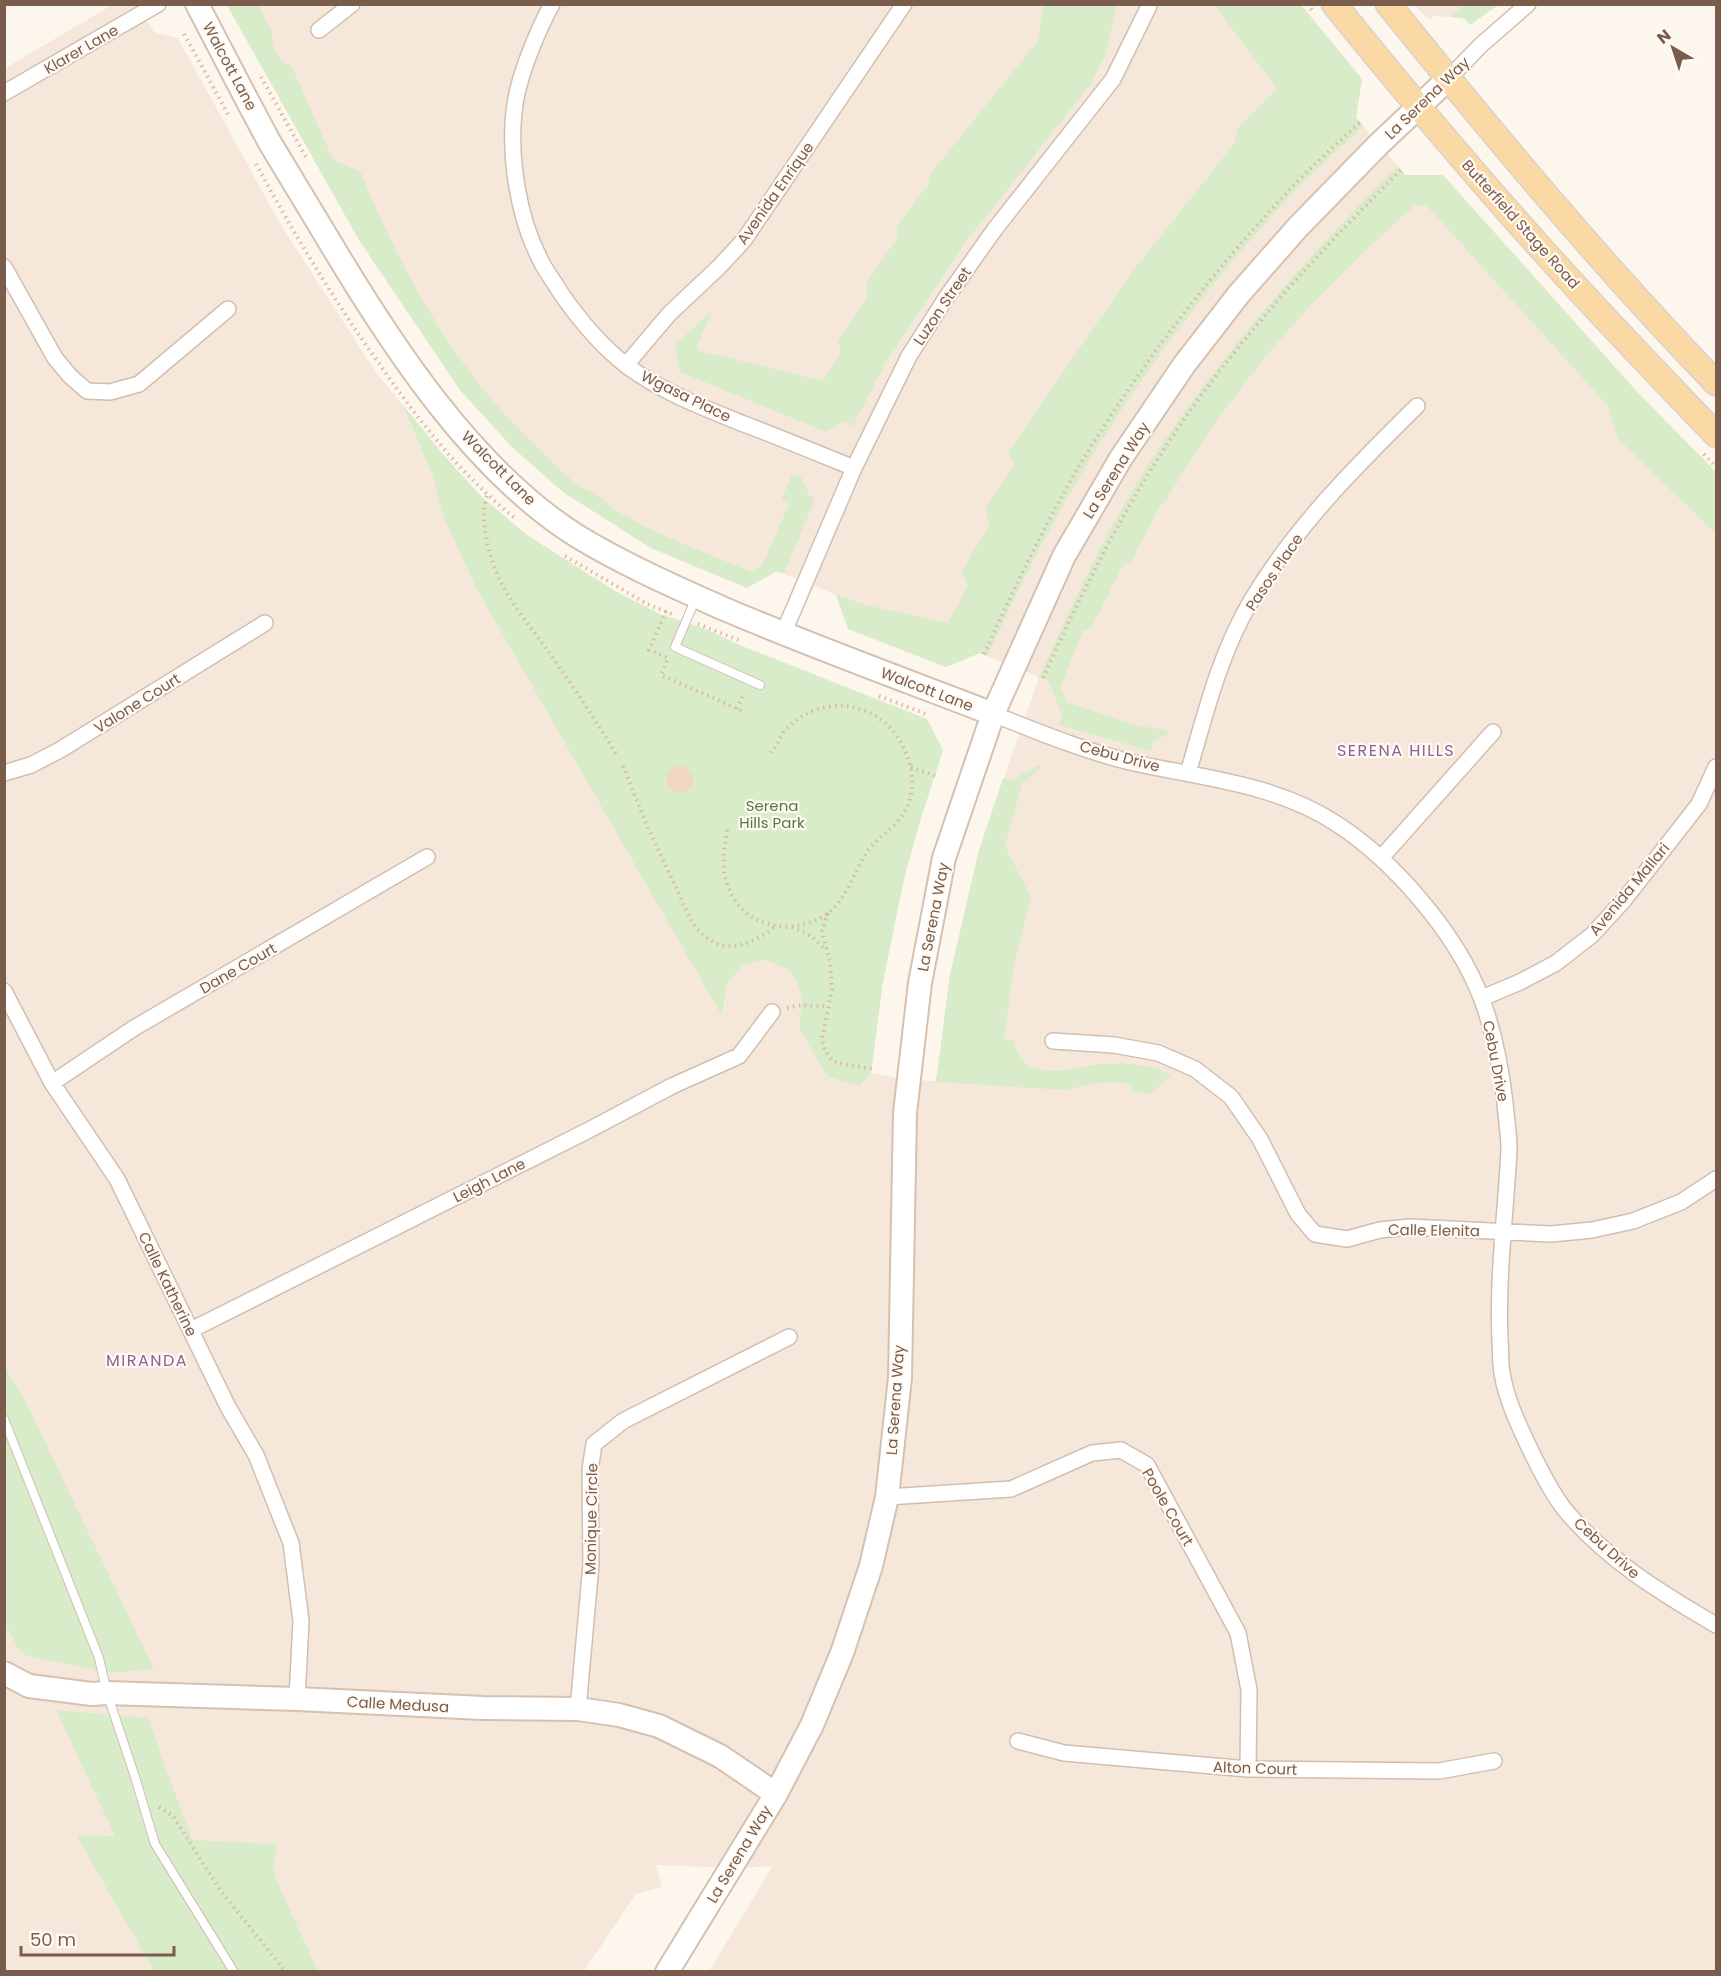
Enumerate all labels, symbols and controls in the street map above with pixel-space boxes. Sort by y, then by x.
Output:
street label: Walcott Lane [198,18,262,114]
north arrow [1643,18,1703,78]
street label: Klarer Lane [40,19,122,79]
text: N [1652,24,1676,49]
street label: La Serena Way [1380,52,1474,144]
street label: Avenida Enrique [732,137,818,249]
street label: Butterfield Stage Road [1457,155,1585,293]
street label: Luzon Street [908,263,976,349]
street label: Wgasa Place [637,365,735,427]
street label: La Serena Way [1078,417,1154,522]
street label: Walcott Lane [457,426,541,510]
street label: Pasos Place [1240,529,1308,615]
street label: Walcott Lane [878,662,976,716]
street label: Valone Court [90,668,184,738]
street label: Cebu Drive [1078,735,1162,777]
district label: SERENA HILLS [1337,739,1455,762]
park label: Serena Hills Park [739,795,805,833]
street label: Avenida Mallari [1584,838,1674,940]
street label: La Serena Way [912,860,954,973]
street label: Dane Court [196,938,280,998]
street label: Cebu Drive [1478,1019,1514,1103]
street label: Leigh Lane [449,1153,529,1207]
street label: Calle Elenita [1388,1219,1480,1241]
street label: Calle Katherine [134,1228,202,1340]
street label: La Serena Way [881,1344,909,1456]
district label: MIRANDA [106,1349,188,1372]
street label: Monique Circle [580,1463,602,1575]
street label: Poole Court [1137,1464,1199,1550]
street label: Cebu Drive [1569,1513,1645,1583]
street label: Calle Medusa [346,1691,450,1717]
street label: Alton Court [1213,1756,1297,1780]
street label: La Serena Way [702,1801,777,1907]
scale bar [21,1919,174,1957]
text: 50 m [30,1927,76,1952]

